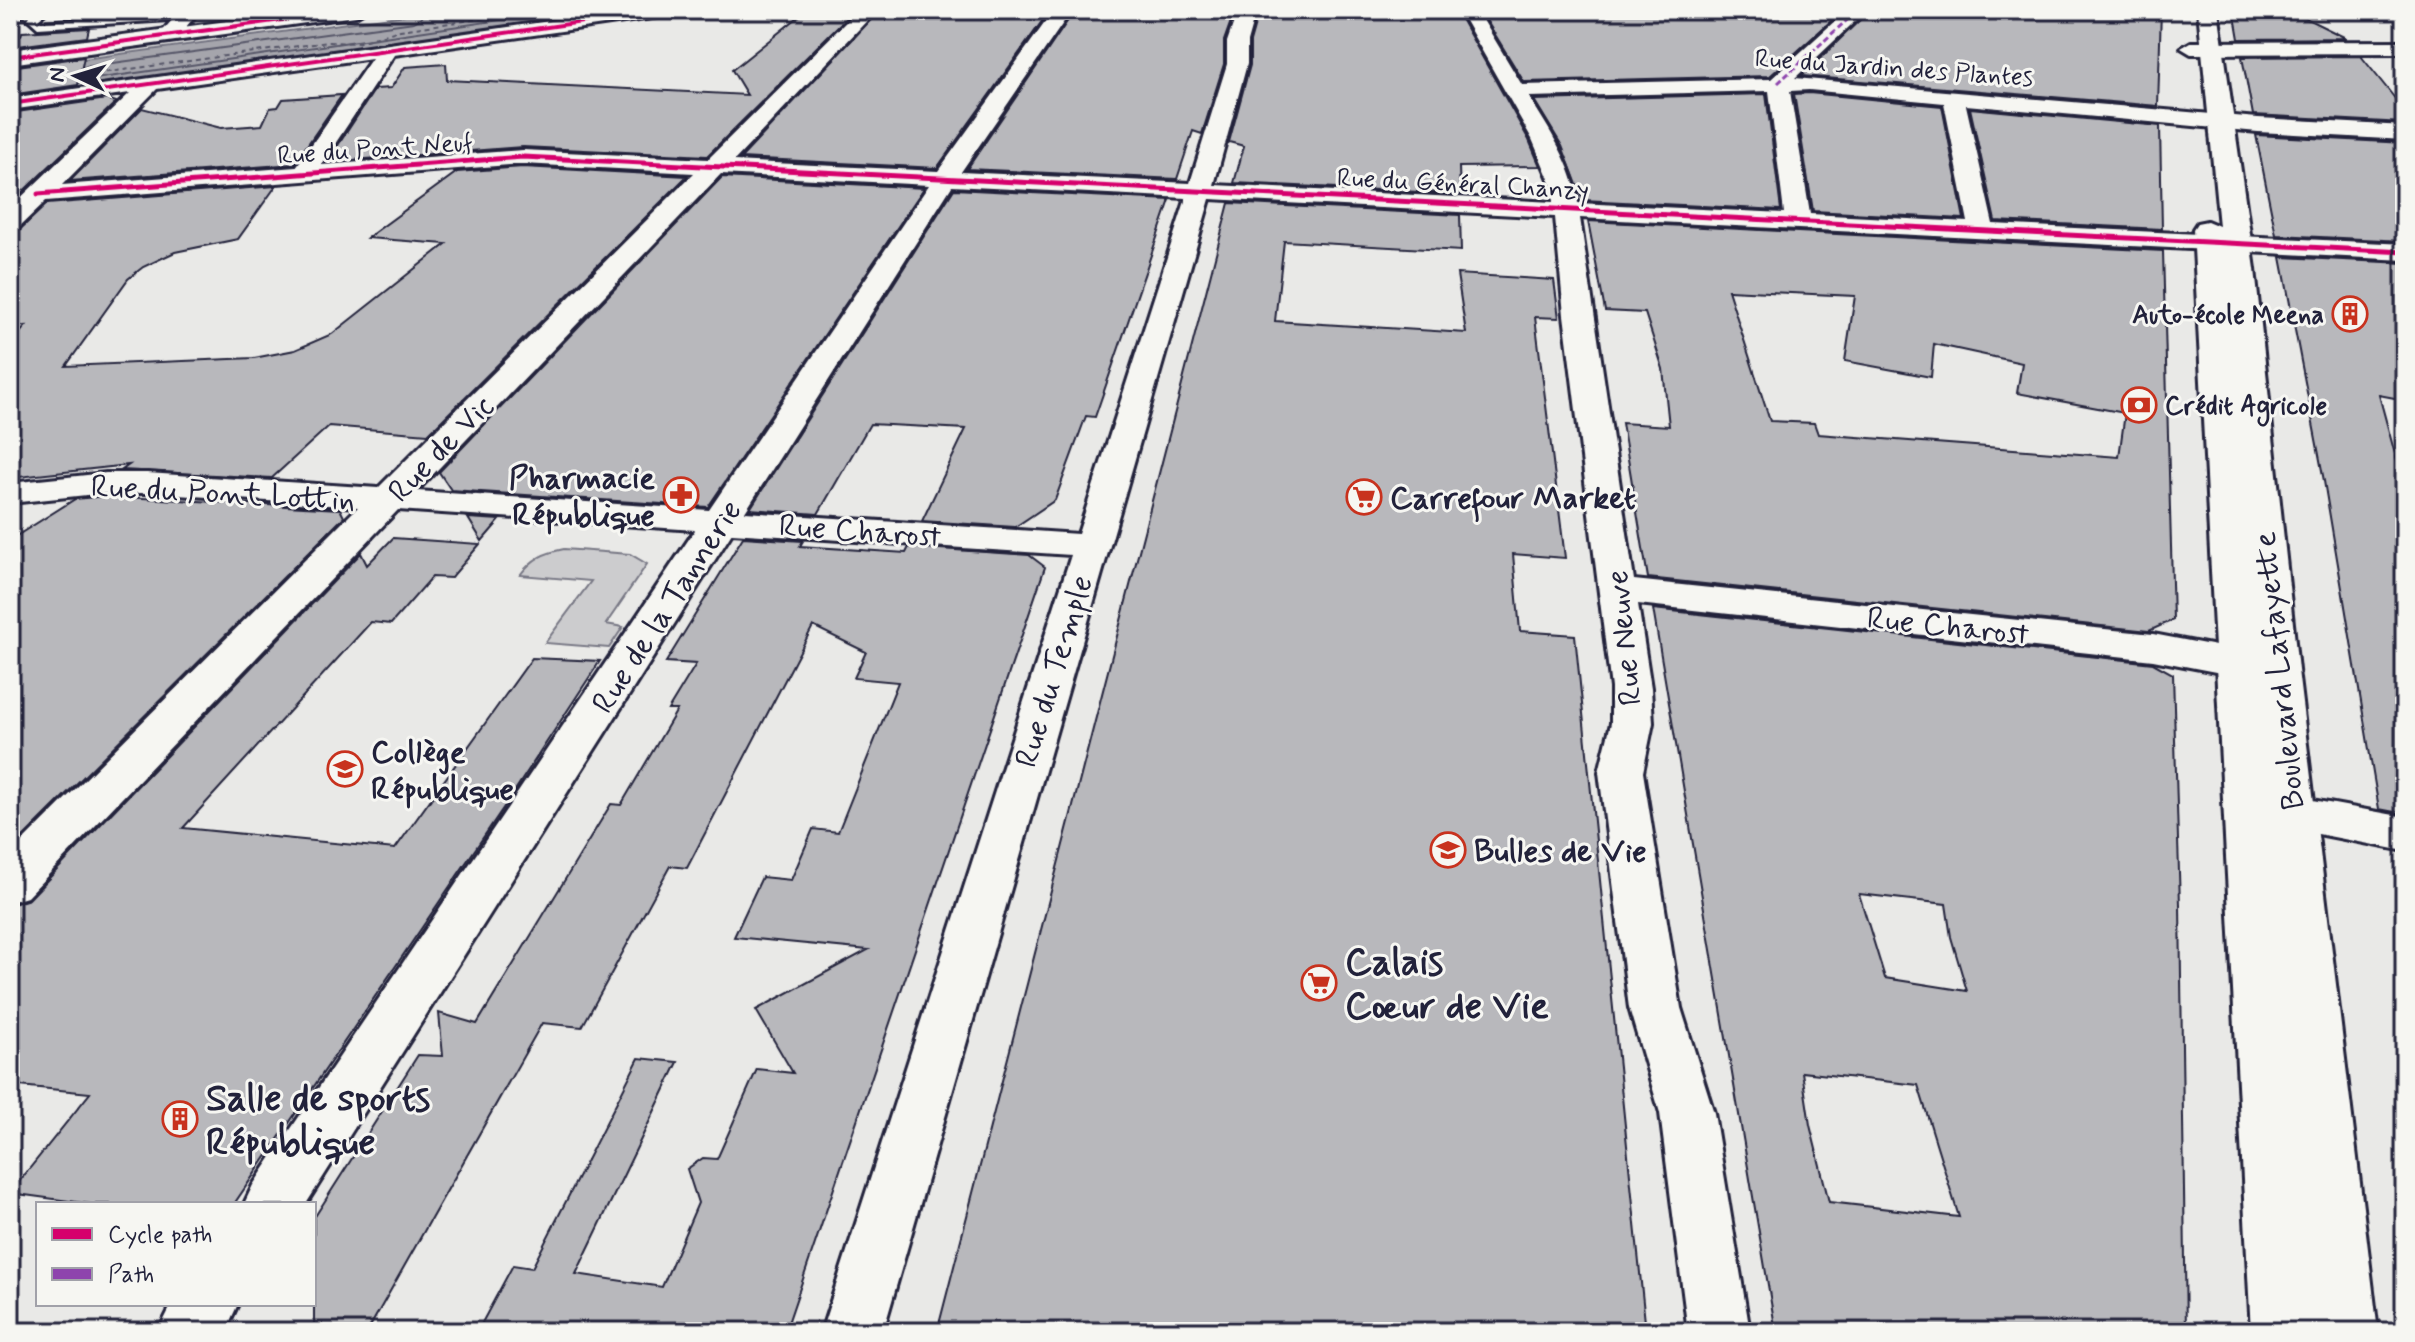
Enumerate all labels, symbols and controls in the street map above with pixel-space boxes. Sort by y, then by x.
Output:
north arrow [36,36,116,116]
street label: Rue du Jardin des Plantes [1754,42,2034,96]
text: N [44,66,73,83]
street label: Rue du Pont Neuf [276,126,474,174]
street label: Rue du Général Chanzy [1336,161,1590,209]
building icon: Auto-école Meena [2331,295,2369,333]
place label: Auto-école Meena [2132,299,2324,333]
street label: Rue de Vic [380,386,503,512]
bank icon: Crédit Agricole [2120,386,2158,424]
place label: Crédit Agricole [2165,390,2327,427]
place label: Pharmacie République [509,458,655,537]
street label: Rue du Pont Lottin [90,466,356,522]
pharmacy icon: Pharmacie République [662,476,700,514]
supermarket icon: Carrefour Market [1345,478,1383,516]
place label: Carrefour Market [1390,478,1636,523]
street label: Rue de la Tannerie [583,492,752,722]
street label: Rue Charost [777,505,942,559]
street label: Boulevard Lafayette [2245,530,2315,812]
street label: Rue Neuve [1597,568,1653,708]
street label: Rue du Temple [1006,570,1104,773]
street label: Rue Charost [1865,598,2031,656]
place label: Collège République [371,732,514,811]
school or university icon: Collège République [326,750,364,788]
school or university icon: Bulles de Vie [1429,831,1467,869]
place label: Bulles de Vie [1474,831,1647,873]
place label: Calais Cœur de Vie [1345,939,1549,1032]
supermarket icon: Calais Cœur de Vie [1300,964,1338,1002]
place label: Salle de sports République [206,1075,430,1168]
building icon: Salle de sports République [161,1100,199,1138]
legend [36,1202,316,1306]
text: Cycle path [108,1220,213,1251]
text: Path [108,1260,154,1291]

